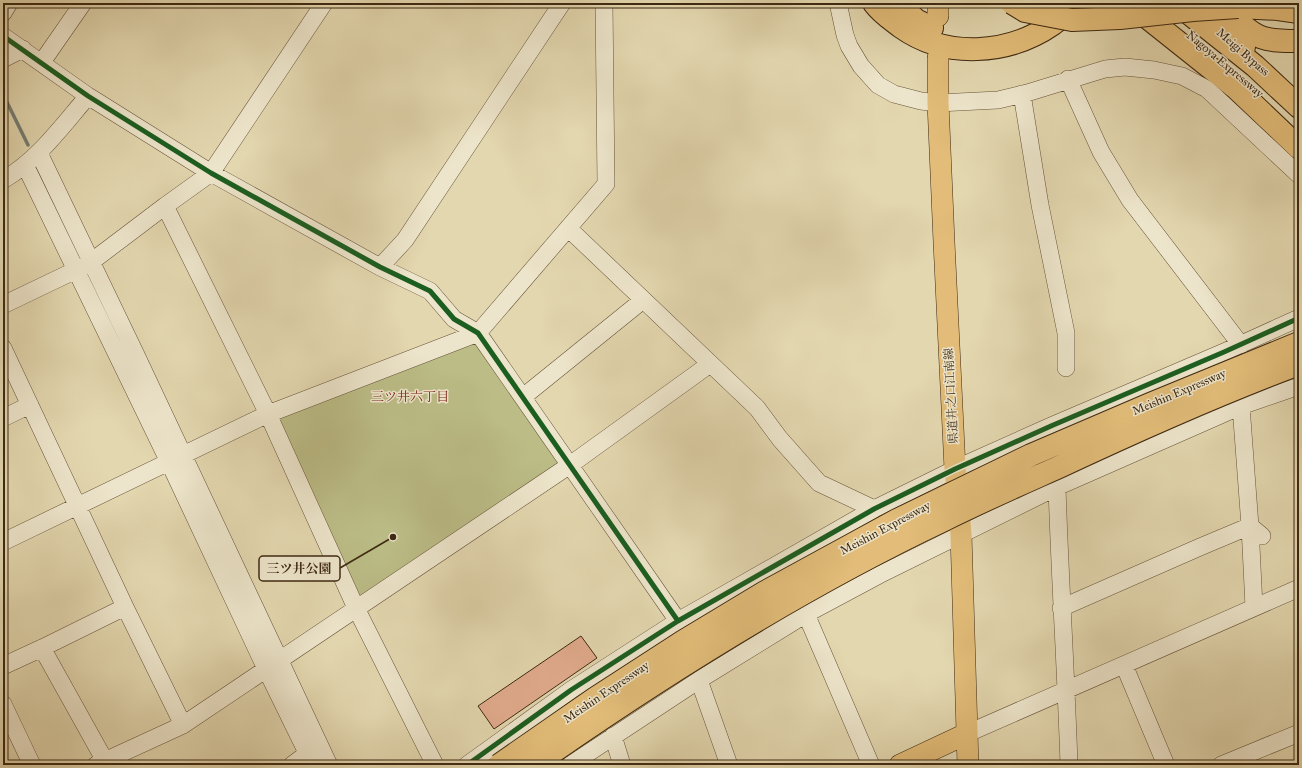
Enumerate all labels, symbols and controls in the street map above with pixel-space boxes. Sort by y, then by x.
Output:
street label: Meigi Bypass [1213,25,1272,79]
street label: Nagoya Expressway [1183,28,1267,101]
street label: 県道井之口江南線 [941,348,961,444]
street label: Meishin Expressway [1130,366,1228,418]
district label: 三ツ井六丁目 [371,389,449,405]
street label: Meishin Expressway [837,498,933,558]
callout: 三ツ井公園 [259,556,340,581]
text: 三ツ井公園 [266,561,332,577]
street label: Meishin Expressway [560,658,652,726]

